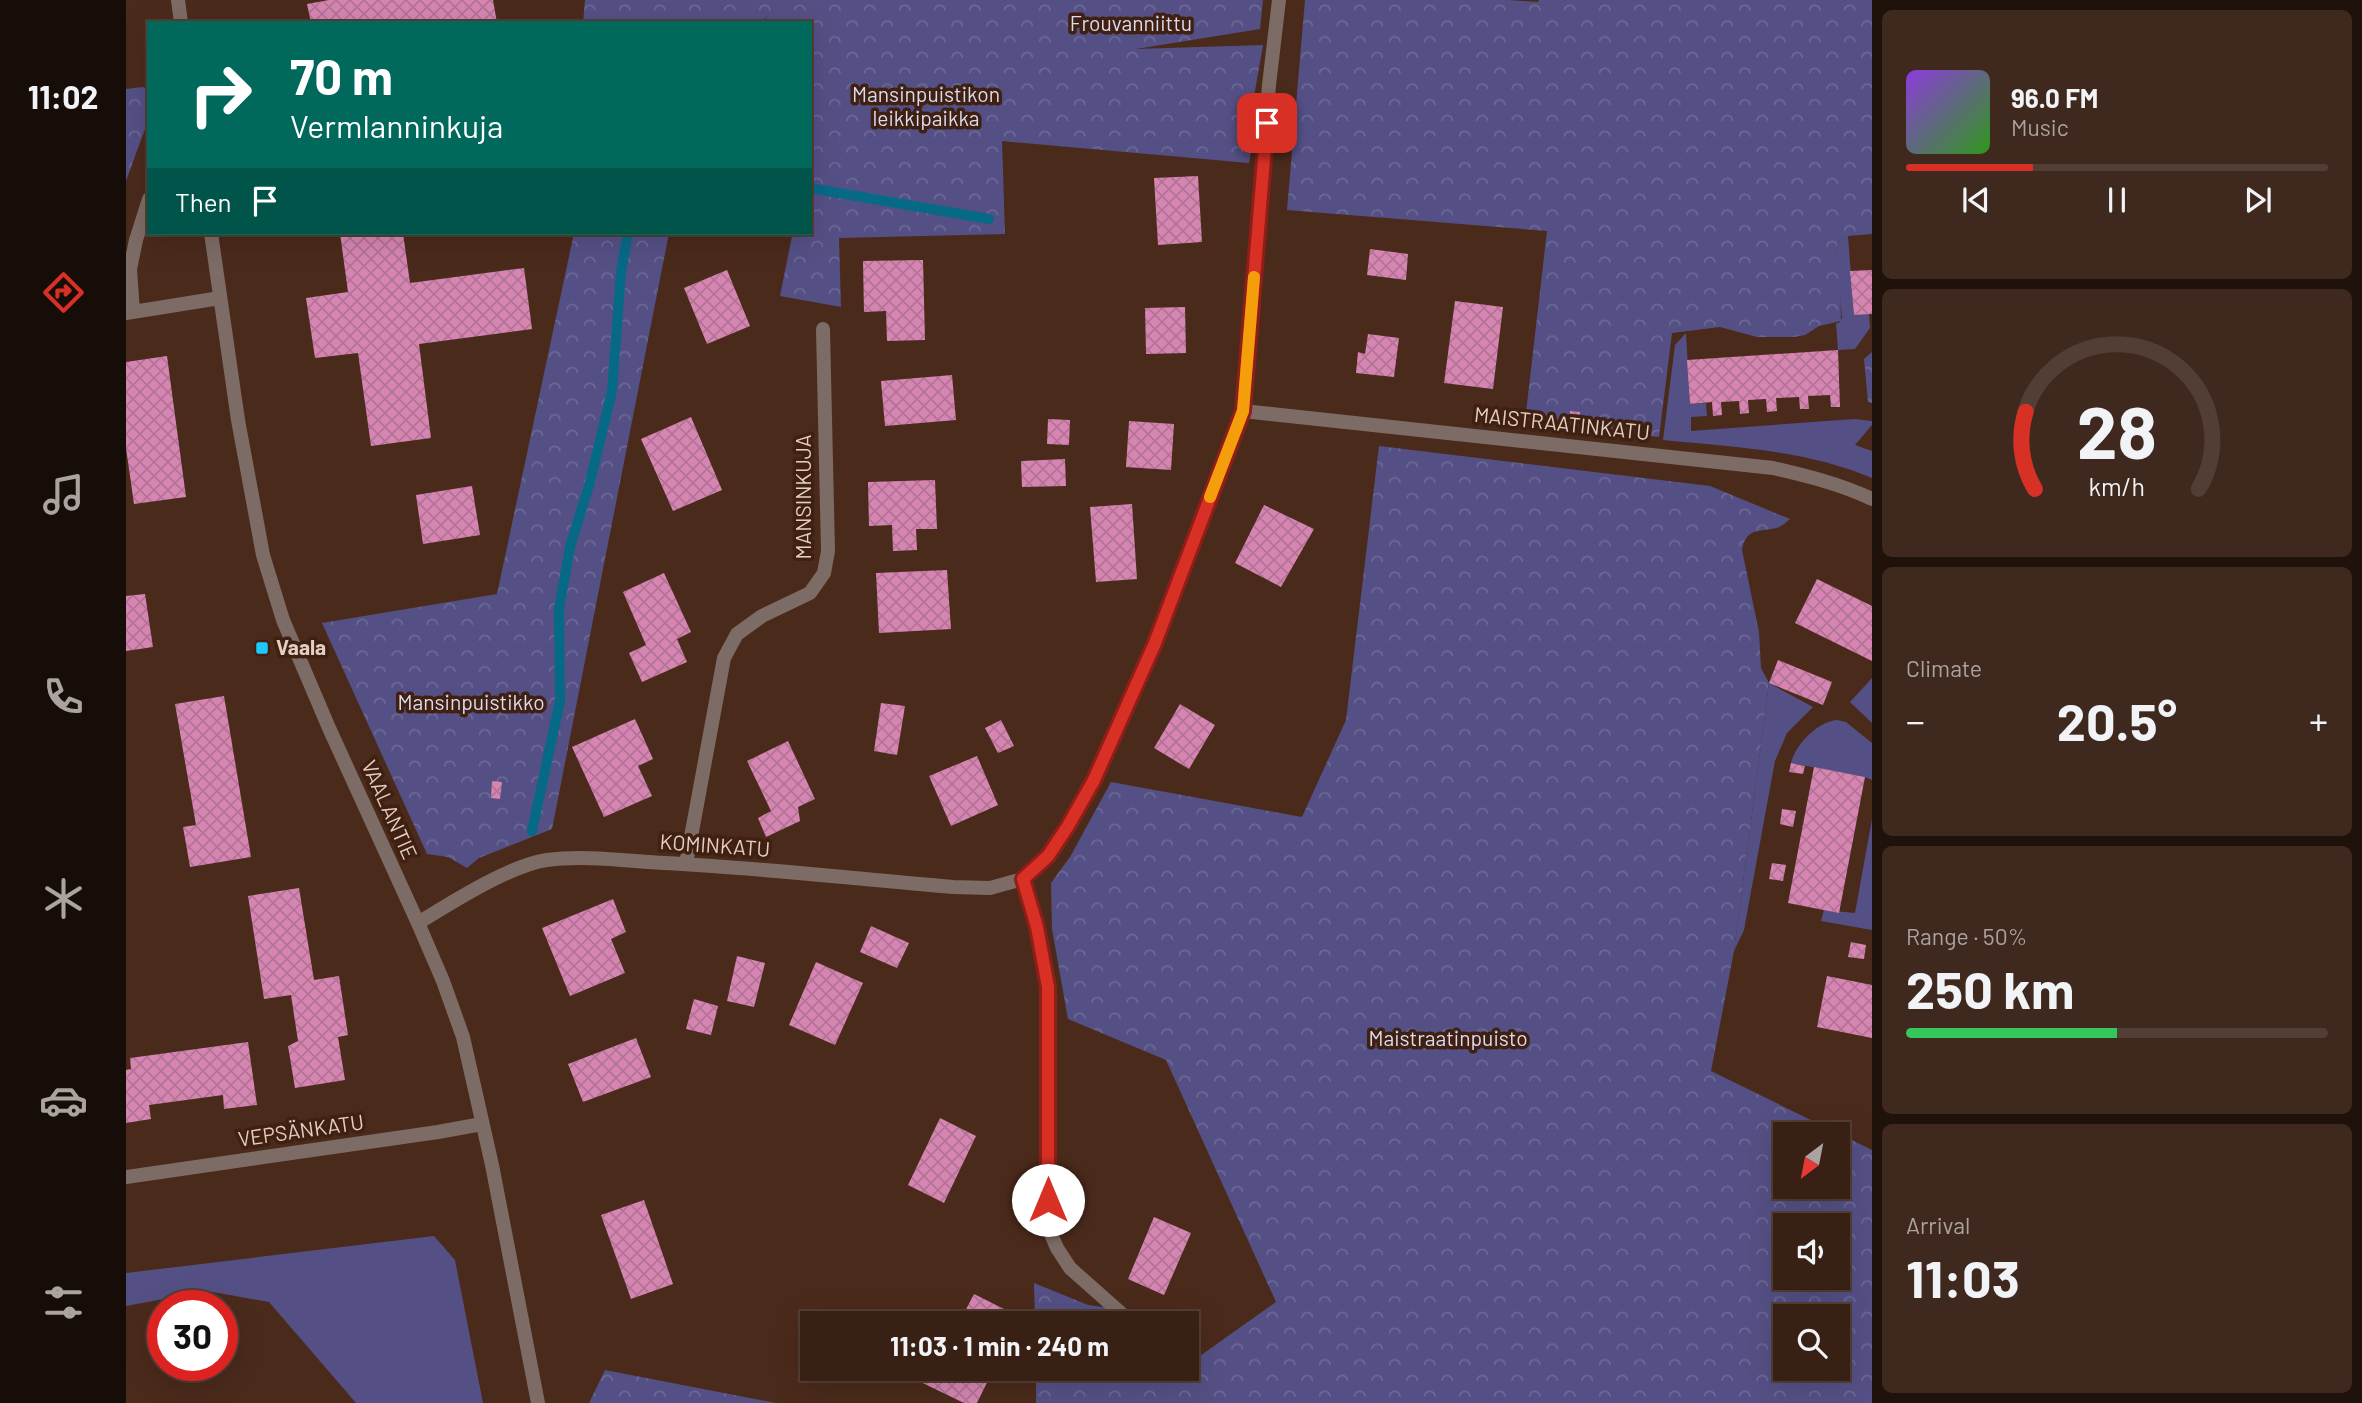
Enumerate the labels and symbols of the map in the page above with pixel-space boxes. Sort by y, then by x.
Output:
park label: Frouvanniittu [1070,10,1192,35]
park label: Mansinpuistikon leikkipaikka [852,81,1000,130]
pin [1237,93,1297,153]
street label: MAISTRAATINKATU [1473,401,1651,444]
street label: MANSINKUJA [790,434,815,560]
place label: Vaala [276,634,326,659]
marker: Vaala [254,640,270,656]
park label: Mansinpuistikko [397,689,545,714]
street label: VAALANTIE [357,756,423,863]
street label: KOMINKATU [659,828,771,861]
park label: Maistraatinpuisto [1368,1025,1528,1050]
street label: VEPSÄNKATU [236,1108,365,1151]
north arrow [1773,1122,1850,1199]
position arrow [1011,1163,1085,1237]
speed limit sign: 30 [147,1290,238,1381]

